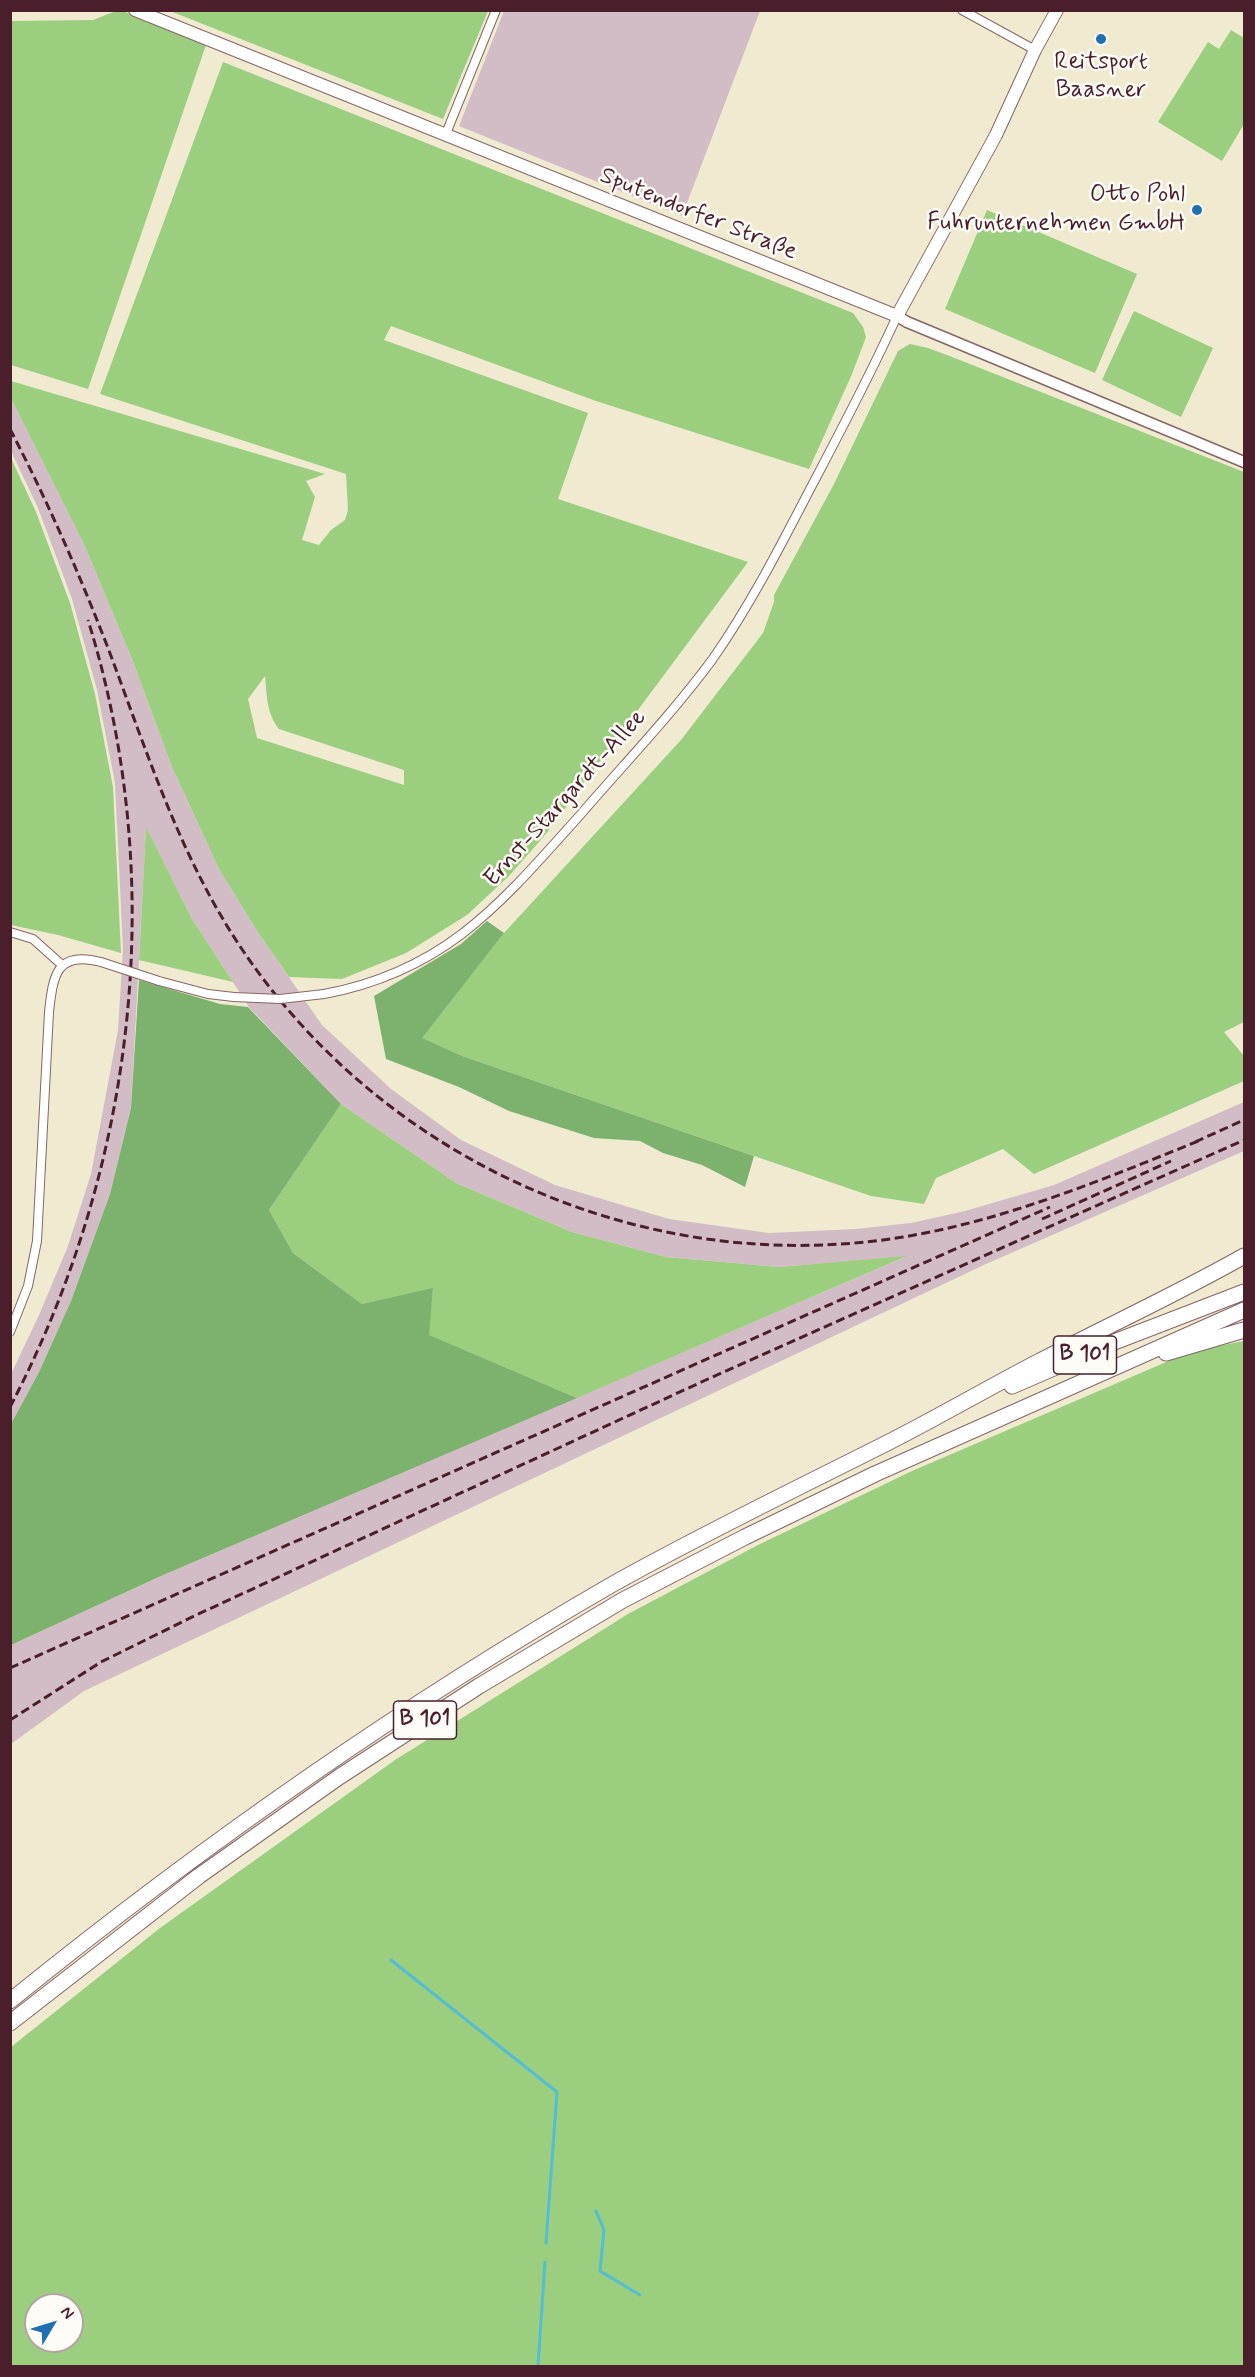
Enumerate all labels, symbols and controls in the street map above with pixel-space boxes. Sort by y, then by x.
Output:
marker: Reitsport Baasner [1094,32,1108,46]
place label: Reitsport Baasner [1054,49,1148,105]
street label: Sputendorfer Straße [595,162,801,268]
place label: Otto Pohl Fuhrunternehmen GmbH [927,182,1185,238]
marker: Otto Pohl Fuhrunternehmen GmbH [1190,203,1204,217]
street label: Ernst-Stargardt-Allee [479,704,653,894]
road number: B 101 [1054,1336,1116,1374]
road number: B 101 [394,1701,456,1739]
north arrow [24,2293,84,2353]
text: N [55,2302,79,2324]

